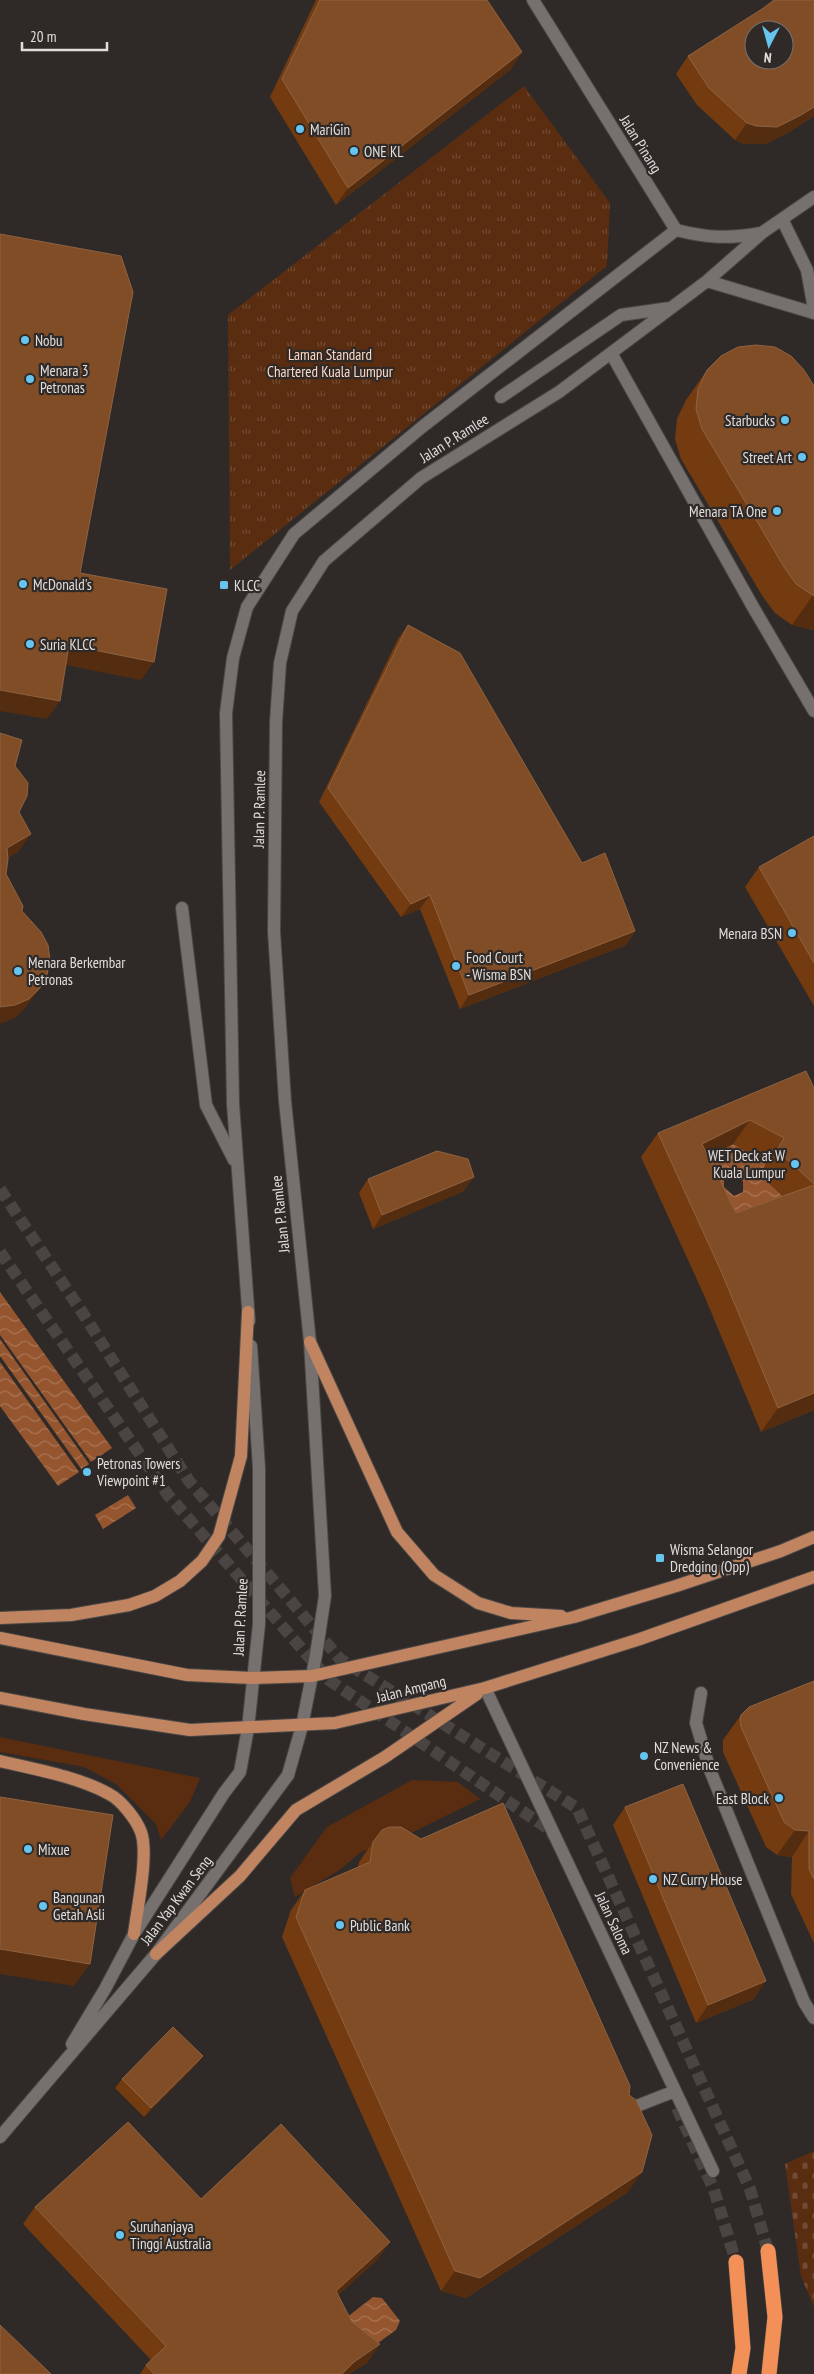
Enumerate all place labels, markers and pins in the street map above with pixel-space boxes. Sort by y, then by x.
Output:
place label: MariGin [310,120,350,139]
marker: MariGin [294,123,306,135]
place label: ONE KL [364,142,404,161]
marker: ONE KL [348,145,360,157]
place label: Nobu [35,331,63,350]
marker: Nobu [19,334,31,346]
place label: Menara 3 Petronas [40,361,88,397]
marker: Menara 3 Petronas [24,373,36,385]
place label: Starbucks [725,411,775,430]
marker: Starbucks [779,414,791,426]
place label: Street Art [742,448,792,467]
marker: Street Art [796,451,808,463]
place label: Menara TA One [689,502,767,521]
marker: Menara TA One [771,505,783,517]
place label: McDonald's [33,575,92,594]
place label: KLCC [234,576,260,595]
marker: McDonald's [17,578,29,590]
marker: KLCC [218,579,230,591]
place label: Suria KLCC [40,635,96,654]
marker: Suria KLCC [24,638,36,650]
place label: Menara BSN [719,924,782,943]
marker: Menara BSN [786,927,798,939]
place label: Food Court - Wisma BSN [466,948,531,984]
place label: Menara Berkembar Petronas [28,953,126,989]
marker: Food Court - Wisma BSN [450,960,462,972]
marker: Menara Berkembar Petronas [12,965,24,977]
place label: WET Deck at W Kuala Lumpur [708,1146,786,1182]
marker: WET Deck at W Kuala Lumpur [789,1158,801,1170]
place label: Petronas Towers Viewpoint #1 [96,1454,180,1490]
marker: Petronas Towers Viewpoint #1 [81,1466,93,1478]
place label: Wisma Selangor Dredging (Opp) [670,1540,754,1576]
marker: Wisma Selangor Dredging (Opp) [654,1552,666,1564]
place label: NZ News & Convenience [654,1738,719,1774]
marker: NZ News & Convenience [638,1750,650,1762]
place label: East Block [716,1789,769,1808]
marker: East Block [773,1792,785,1804]
place label: Mixue [38,1840,70,1859]
marker: Mixue [22,1843,34,1855]
place label: NZ Curry House [663,1870,742,1889]
marker: NZ Curry House [647,1873,659,1885]
place label: Bangunan Getah Asli [53,1888,105,1924]
marker: Bangunan Getah Asli [37,1900,49,1912]
place label: Public Bank [350,1916,410,1935]
marker: Public Bank [334,1919,346,1931]
place label: Suruhanjaya Tinggi Australia [130,2217,211,2253]
marker: Suruhanjaya Tinggi Australia [114,2229,126,2241]

